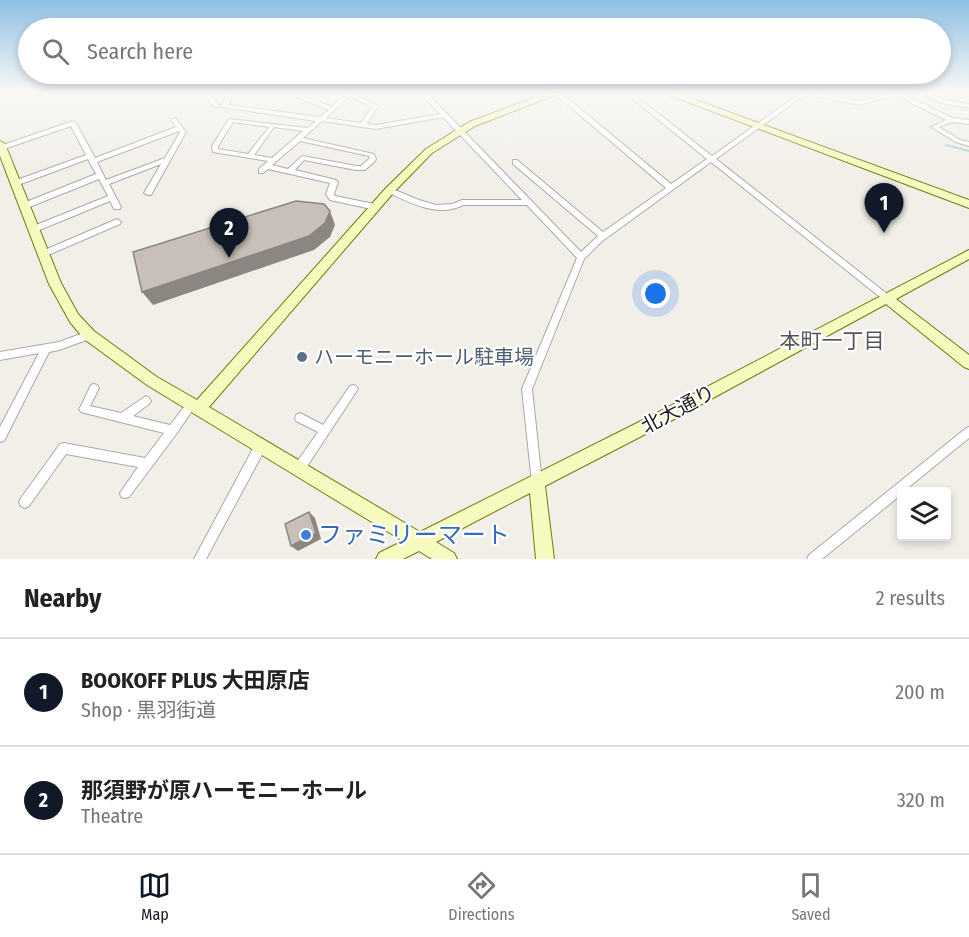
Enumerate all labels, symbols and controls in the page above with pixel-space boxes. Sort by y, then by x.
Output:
search box [18,18,951,84]
icon: search [39,35,72,68]
text: Search here [87,38,193,65]
pin: 1 [864,184,904,233]
pin: 2 [210,208,248,258]
your location [641,279,670,308]
district label: 本町一丁目 [780,328,885,354]
place label: ハーモニーホール駐車場 [314,345,534,369]
marker: ハーモニーホール駐車場 [295,350,309,364]
street label: 北大通り [637,380,719,438]
map controls [897,487,951,541]
button: layers [897,487,951,541]
place label: ファミリーマート [318,521,510,549]
marker: ファミリーマート [299,528,313,542]
text: Nearby [24,583,101,614]
text: 2 results [876,586,945,610]
text: BOOKOFF PLUS 大田原店 [81,667,310,694]
text: 1 [39,680,48,704]
text: 200 m [895,680,945,704]
text: Shop · 黒羽街道 [81,698,216,722]
text: 那須野が原ハーモニーホール [81,777,367,804]
text: 2 [39,788,48,812]
text: 320 m [897,788,945,812]
text: Theatre [81,804,143,828]
tab: Map [138,869,171,924]
tab: Directions [448,869,515,924]
tab: Saved [791,869,831,924]

